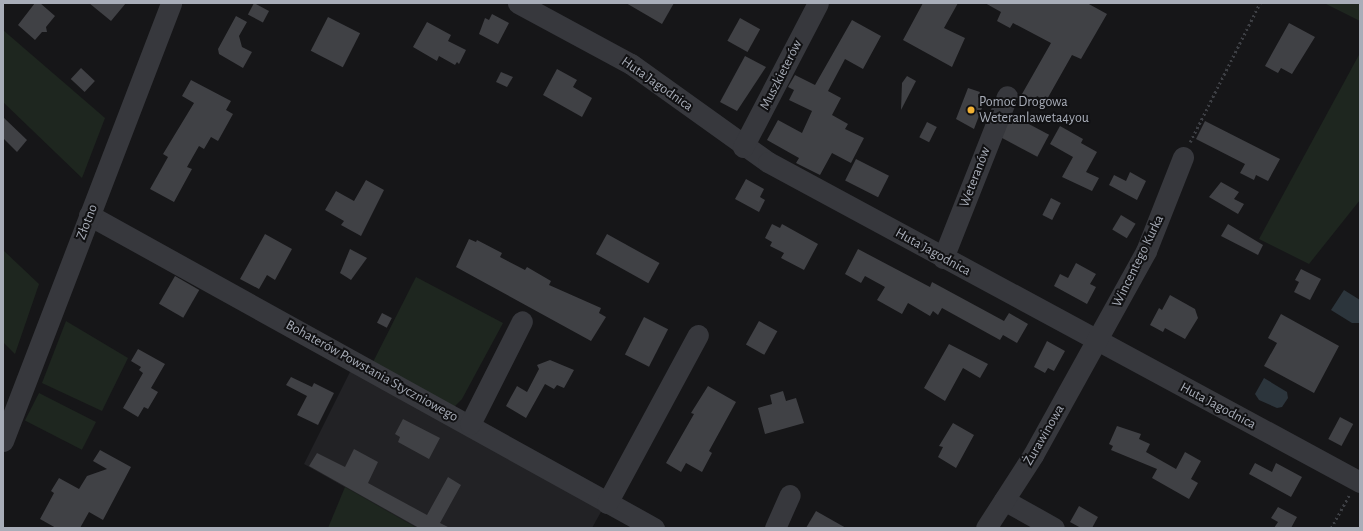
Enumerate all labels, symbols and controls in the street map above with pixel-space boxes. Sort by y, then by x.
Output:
street label: Muszkieterów [756,37,806,113]
street label: Huta Jagodnica [618,53,696,115]
place label: Pomoc Drogowa Weteranlaweta4you [979,94,1089,126]
marker: Pomoc Drogowa Weteranlaweta4you [966,105,976,115]
street label: Weteranów [956,145,994,209]
street label: Złotno [73,202,101,242]
street label: Wincentego Kurka [1108,212,1168,310]
street label: Huta Jagodnica [892,224,974,280]
street label: Bohaterów Powstania Styczniowego [283,317,461,425]
street label: Huta Jagodnica [1177,379,1259,433]
street label: Żurawinowa [1020,402,1068,468]

